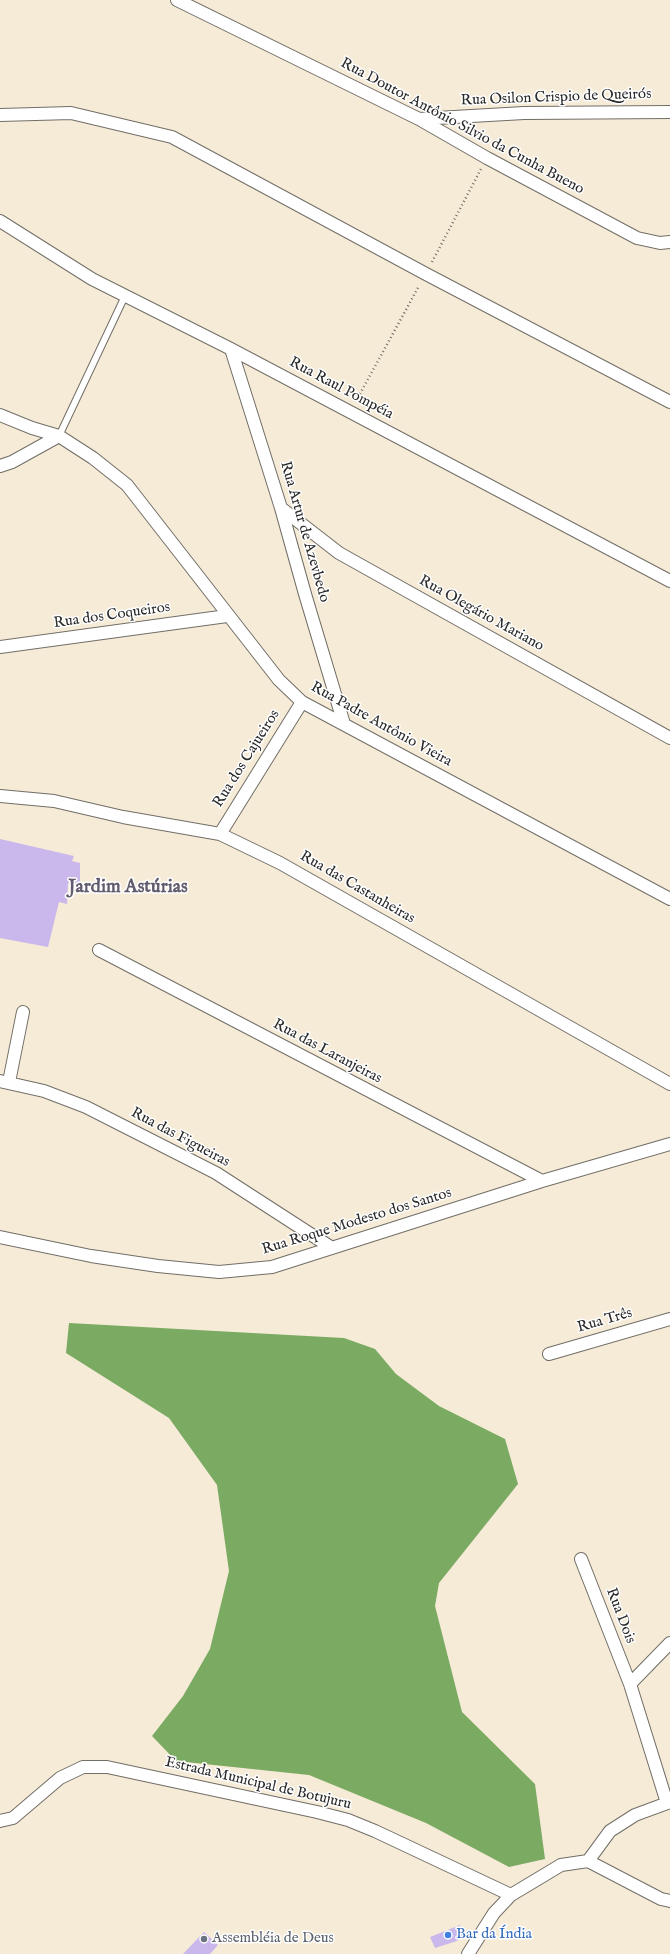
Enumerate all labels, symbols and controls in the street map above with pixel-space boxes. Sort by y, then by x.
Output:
street label: Rua Doutor Antônio Silvio da Cunha Bueno [337,55,587,199]
street label: Rua Osilon Crispio de Queirós [460,86,652,110]
street label: Rua Raul Pompéia [286,354,396,424]
street label: Rua Artur de Azevbedo [275,459,333,605]
street label: Rua Olegário Mariano [415,572,547,656]
street label: Rua dos Coqueiros [53,599,171,633]
street label: Rua Padre Antônio Vieira [307,679,455,771]
street label: Rua dos Cajueiros [210,707,284,811]
street label: Rua das Castanheiras [296,848,418,928]
district label: Jardim Astúrias [68,877,188,899]
street label: Rua das Laranjeiras [269,1016,385,1088]
street label: Rua das Figueiras [127,1104,233,1172]
street label: Rua Roque Modesto dos Santos [260,1185,454,1259]
street label: Rua Três [575,1305,635,1337]
street label: Rua Dois [601,1586,639,1646]
street label: Estrada Municipal de Botujuru [163,1754,353,1814]
place label: Bar da Índia [456,1926,532,1944]
place label: Assembléia de Deus [212,1930,334,1948]
marker: Bar da Índia [443,1930,453,1940]
marker: Assembléia de Deus [199,1934,209,1944]

